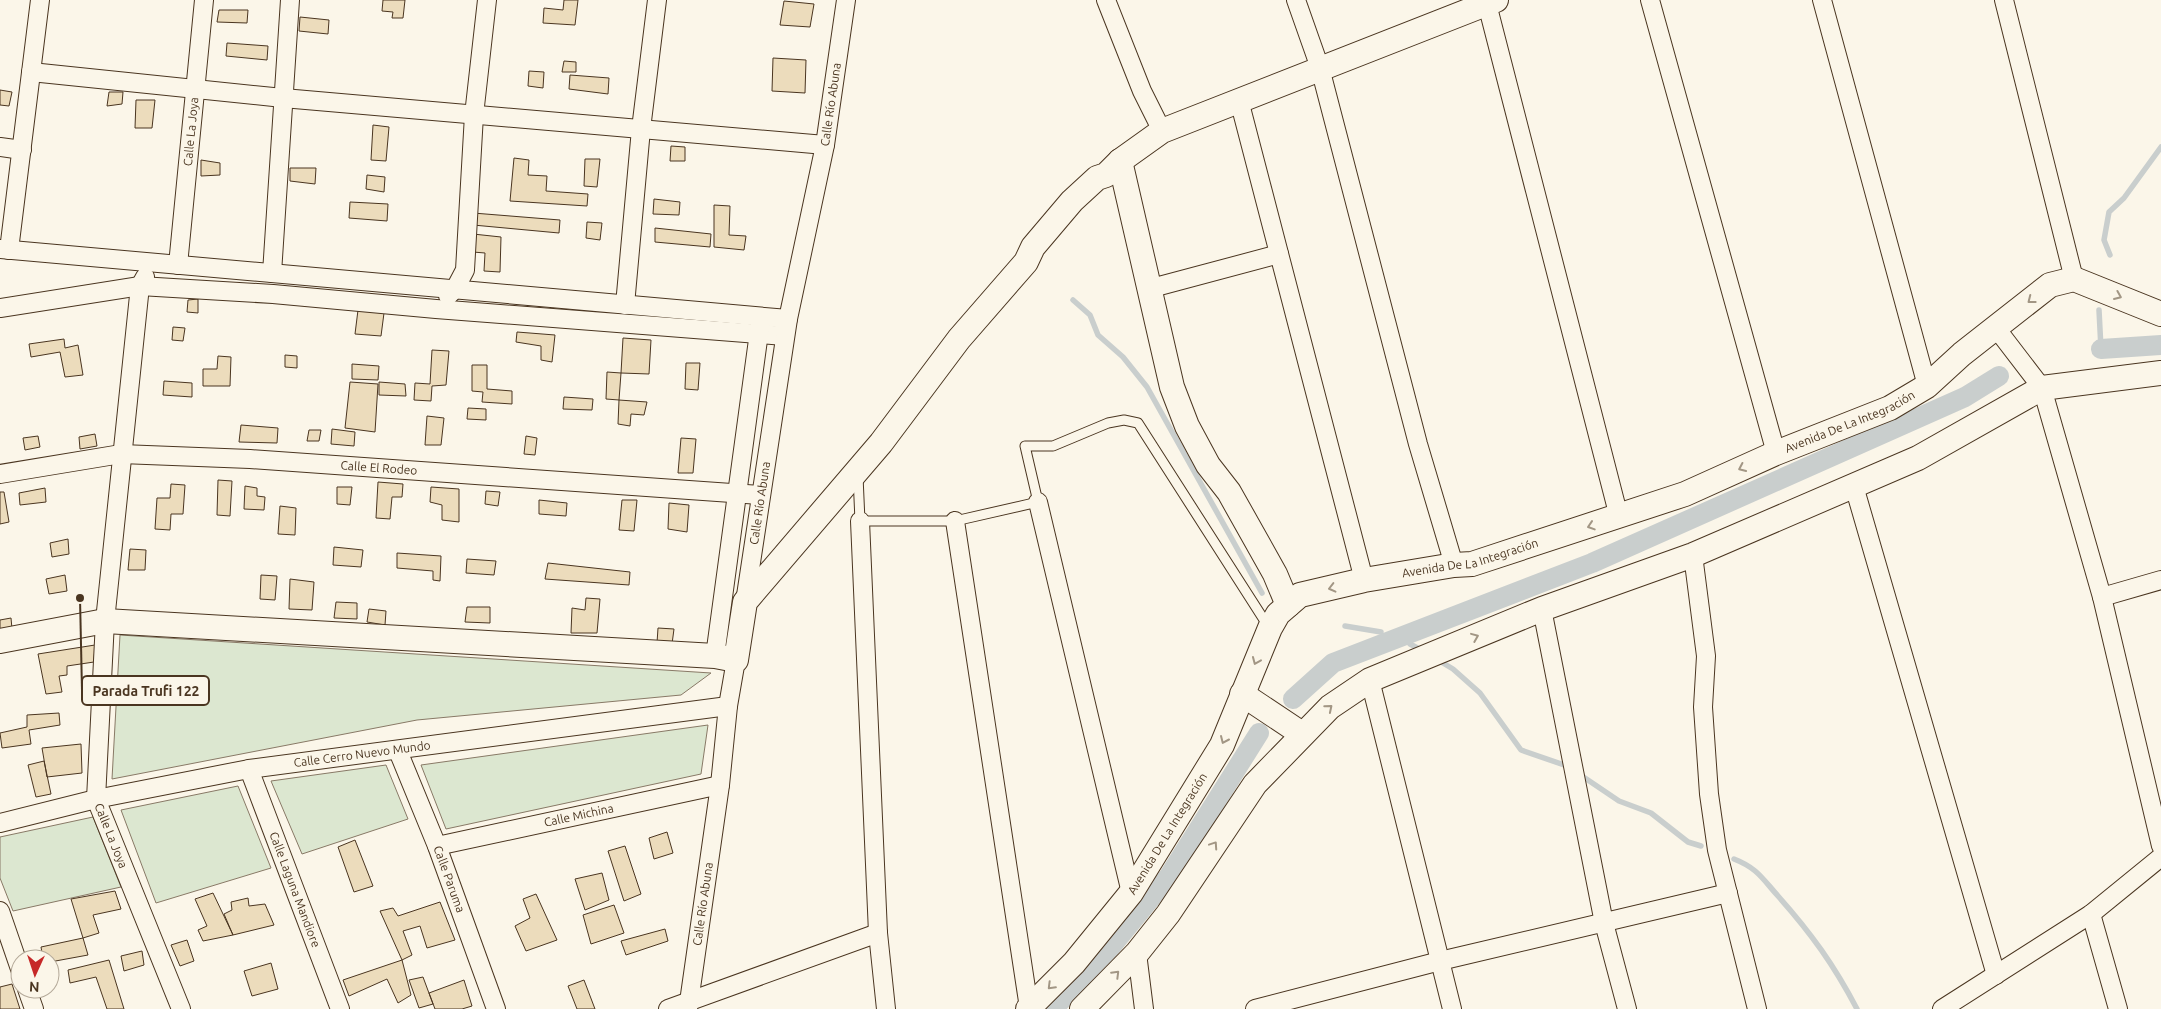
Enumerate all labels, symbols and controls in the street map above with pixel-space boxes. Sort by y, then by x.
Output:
street label: Calle Río Abuna [818,62,843,147]
street label: Calle La Joya [181,97,200,167]
one-way arrow [2113,289,2122,300]
one-way arrow [2028,295,2037,303]
street label: Avenida De La Integración [1783,388,1917,455]
street label: Calle El Rodeo [340,458,418,477]
street label: Calle Río Abuna [747,460,772,546]
one-way arrow [1738,462,1747,472]
one-way arrow [1587,520,1595,530]
street label: Avenida De La Integración [1401,536,1540,580]
one-way arrow [1327,582,1336,593]
one-way arrow [1470,633,1479,643]
one-way arrow [1252,656,1262,665]
callout: Parada Trufi 122 [82,676,209,705]
text: Parada Trufi 122 [93,683,200,699]
one-way arrow [1324,705,1333,714]
one-way arrow [1219,735,1230,744]
street label: Calle Cerro Nuevo Mundo [293,738,431,769]
street label: Avenida De La Integración [1125,770,1209,896]
street label: Calle La Joya [92,801,130,870]
street label: Calle Michina [543,801,615,829]
street label: Calle Laguna Mandiore [267,830,323,949]
one-way arrow [1208,842,1217,851]
street label: Calle Paruma [431,844,468,914]
street label: Calle Río Abuna [690,861,715,947]
north arrow [10,949,60,999]
one-way arrow [1110,971,1119,980]
text: N [29,979,40,995]
one-way arrow [1048,980,1057,989]

